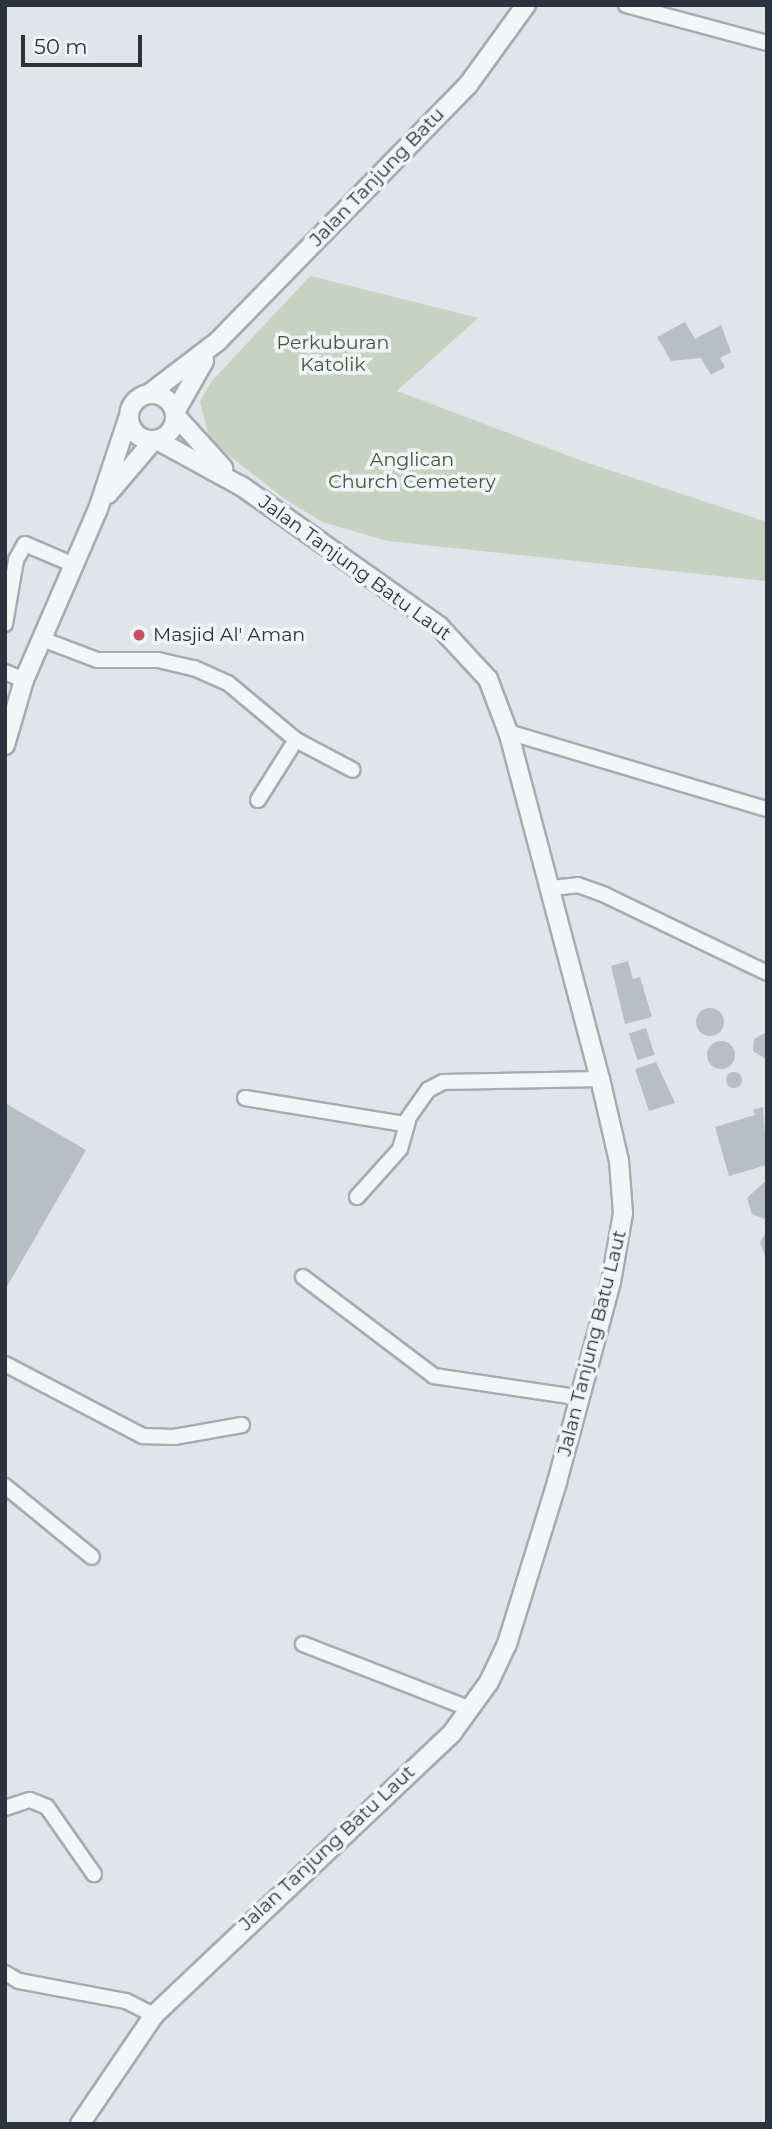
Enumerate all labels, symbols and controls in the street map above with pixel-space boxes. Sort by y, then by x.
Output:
scale bar [24,21,145,65]
text: 50 m [34,34,88,59]
street label: Jalan Tanjung Batu [305,103,449,251]
park label: Perkuburan Katolik [277,332,389,376]
park label: Anglican Church Cemetery [328,449,496,493]
street label: Jalan Tanjung Batu Laut [254,491,456,645]
place label: Masjid Al' Aman [153,624,305,646]
marker: Masjid Al' Aman [131,627,147,643]
street label: Jalan Tanjung Batu Laut [553,1228,631,1458]
street label: Jalan Tanjung Batu Laut [234,1761,420,1935]

